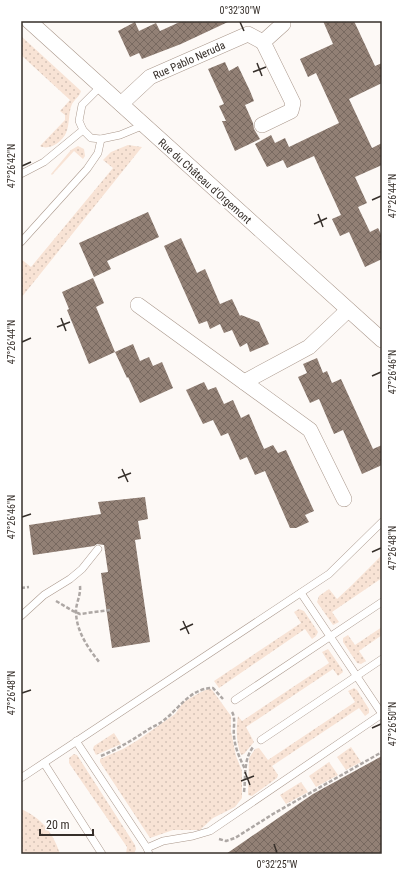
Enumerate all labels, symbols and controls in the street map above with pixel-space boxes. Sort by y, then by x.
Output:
text: 0°32'30"W [220,5,261,16]
street label: Rue Pablo Neruda [151,39,227,82]
street label: Rue du Château d'Orgemont [155,136,254,227]
text: 47°26'42"N [6,144,17,188]
text: 47°26'44"N [387,174,398,218]
text: 47°26'44"N [6,320,17,364]
text: 47°26'46"N [387,350,398,394]
text: 47°26'46"N [6,495,17,539]
text: 47°26'48"N [387,526,398,570]
text: 47°26'48"N [6,671,17,715]
text: 47°26'50"N [387,702,398,746]
scale bar [40,811,93,837]
text: 20 m [46,818,70,832]
text: 0°32'25"W [257,859,298,870]

